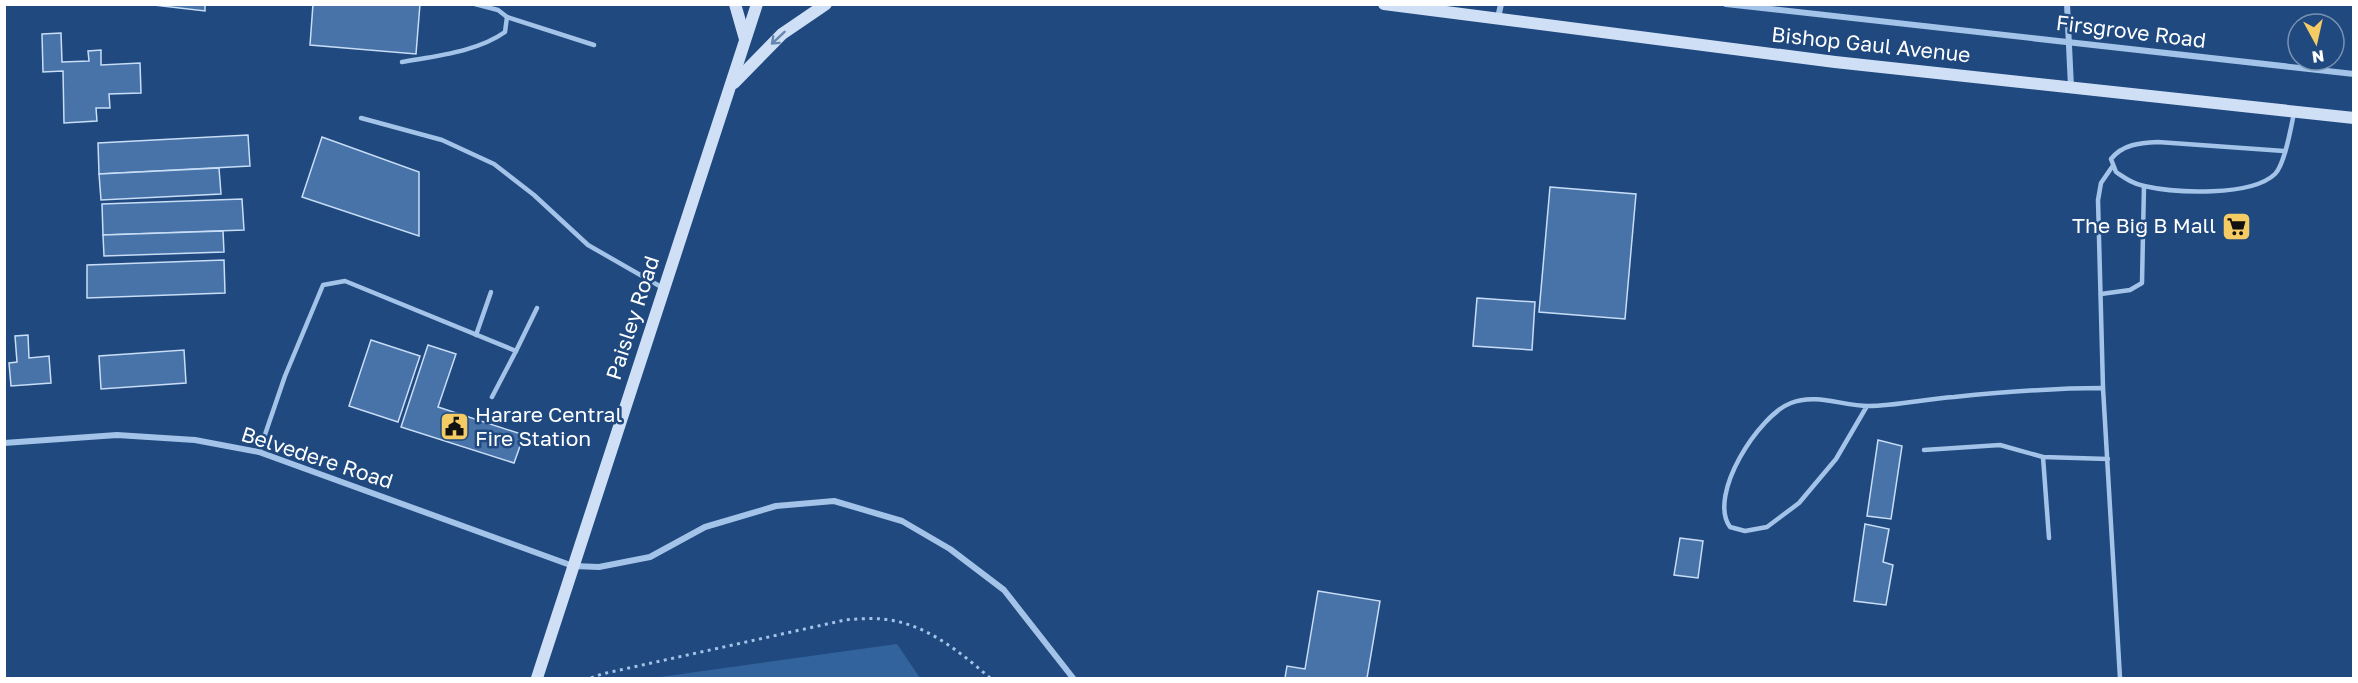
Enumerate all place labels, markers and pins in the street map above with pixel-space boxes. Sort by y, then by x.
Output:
supermarket icon: The Big B Mall [2221,210,2253,242]
place label: The Big B Mall [2072,212,2216,238]
place label: Harare Central Fire Station [475,401,622,451]
public building icon: Harare Central Fire Station [438,411,470,443]

